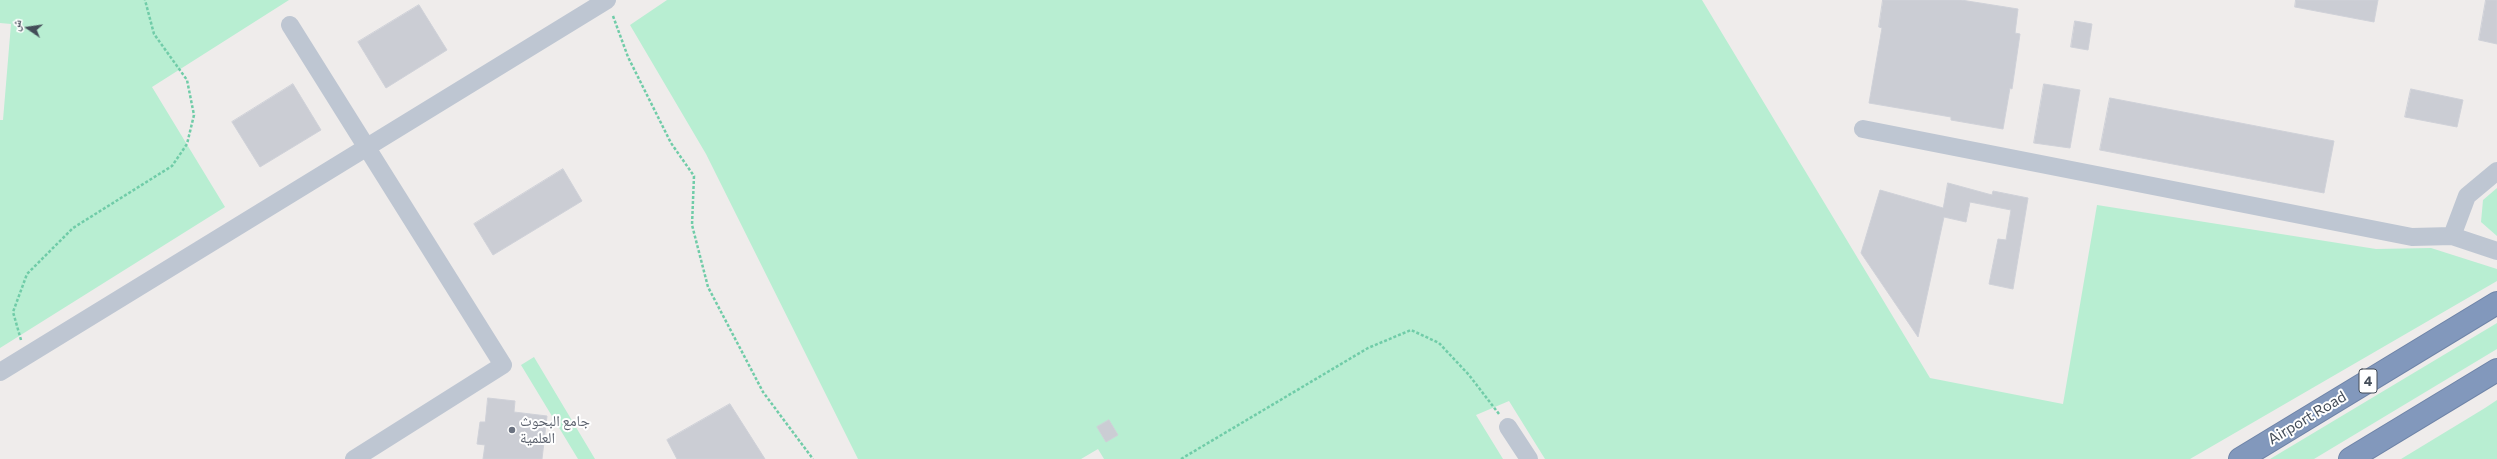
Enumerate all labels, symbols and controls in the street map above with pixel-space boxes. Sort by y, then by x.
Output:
north arrow [8,8,48,48]
text: ش [8,18,23,32]
road number: 4 [2359,369,2377,393]
street label: Airport Road [2265,388,2349,448]
place label: جامع البحوث العلمية [520,412,590,447]
marker: جامع البحوث العلمية [507,425,517,435]

